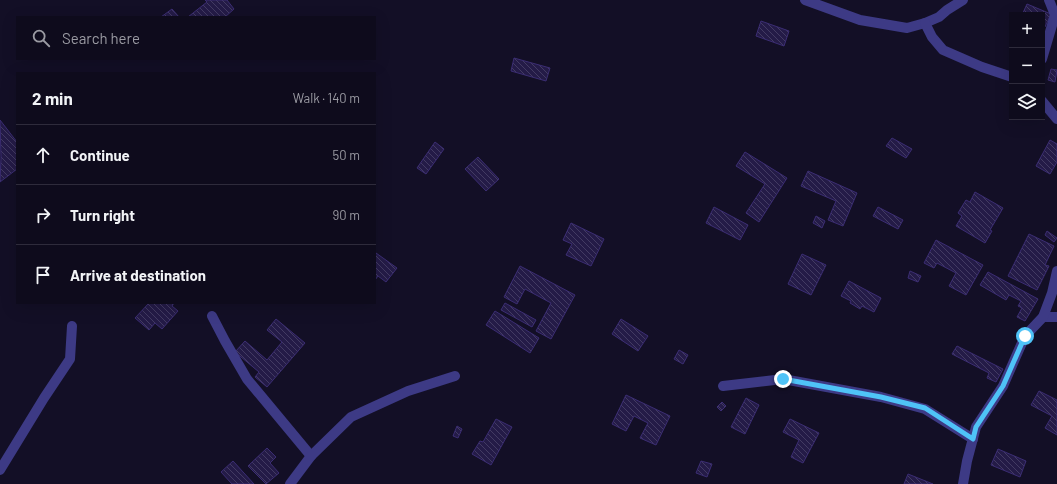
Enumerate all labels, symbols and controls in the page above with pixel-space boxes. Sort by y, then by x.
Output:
map controls [1009,12,1045,120]
button: + [1009,12,1045,48]
search box [16,16,376,60]
icon: search [30,27,52,49]
text: Search here [62,29,140,47]
button: − [1009,48,1045,84]
button: layers [1009,84,1045,120]
text: 2 min [32,88,73,108]
text: Walk · 140 m [293,90,360,106]
icon: ahead [32,144,54,166]
text: Continue [70,146,130,164]
text: 50 m [333,147,360,163]
icon: right [32,204,54,226]
text: Turn right [70,206,135,224]
text: 90 m [333,207,360,223]
icon: arrive [32,264,54,286]
text: Arrive at destination [70,266,206,284]
route start [1016,327,1034,345]
route end [774,370,792,388]

